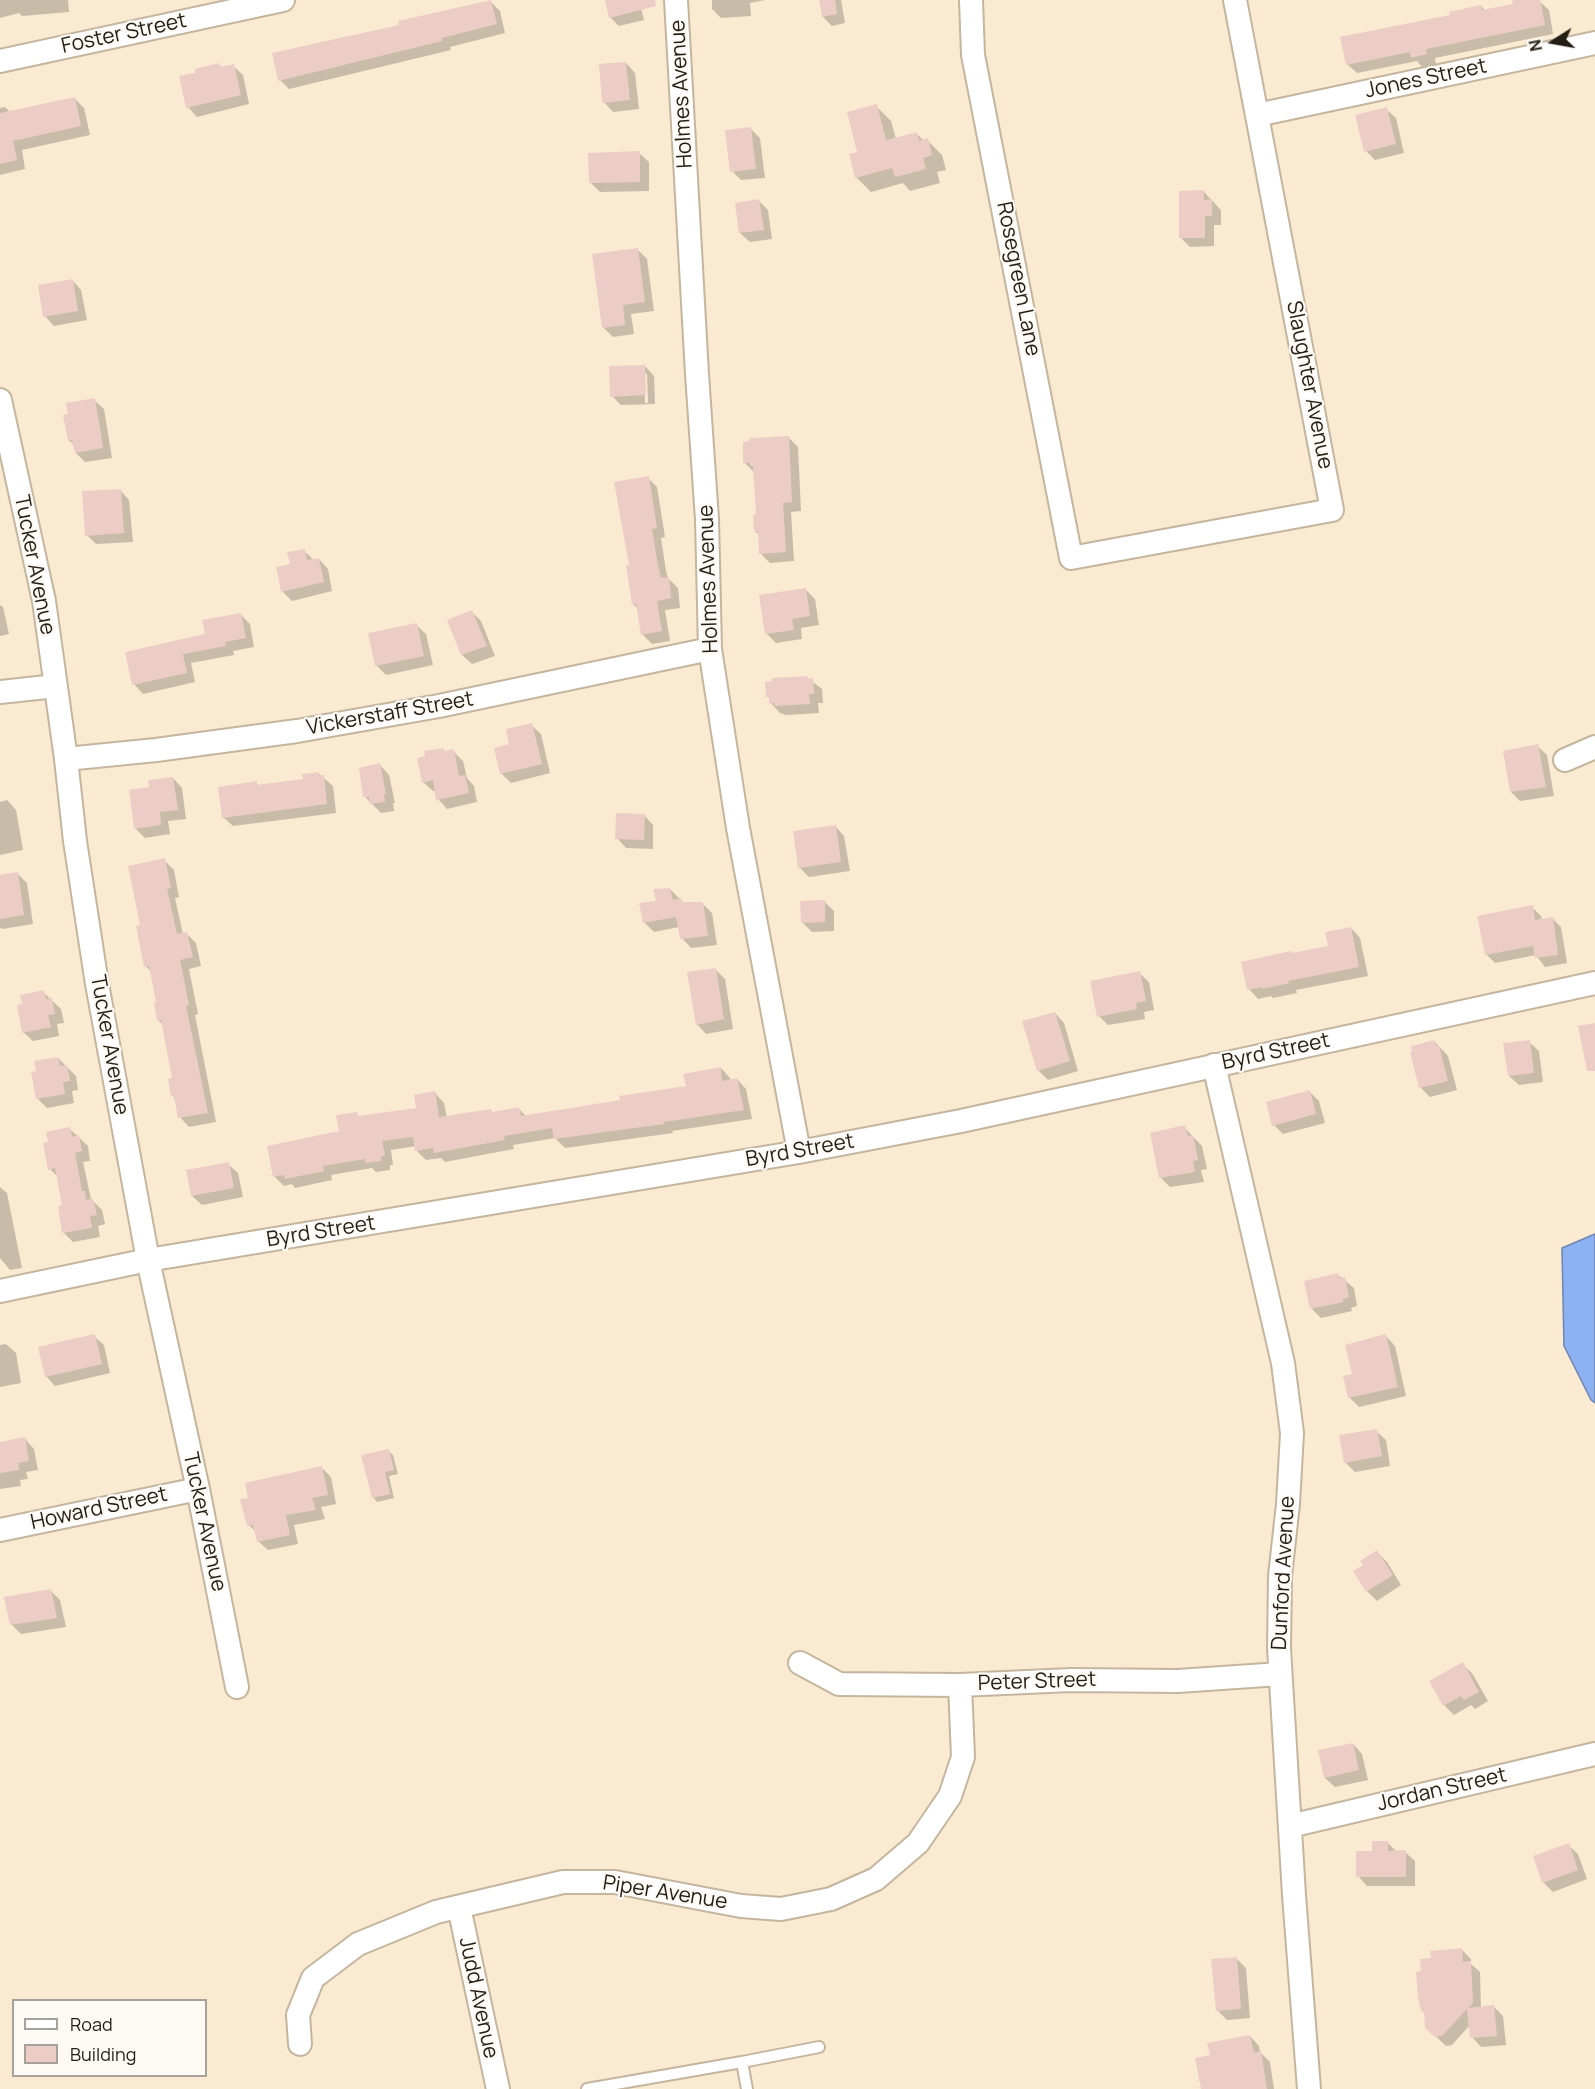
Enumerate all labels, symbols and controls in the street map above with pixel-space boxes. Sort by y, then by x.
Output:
street label: Foster Street [59,8,189,60]
north arrow [1523,12,1583,72]
street label: Holmes Avenue [666,19,698,169]
text: N [1523,38,1547,53]
street label: Jones Street [1363,54,1489,104]
street label: Rosegreen Lane [991,200,1045,358]
street label: Slaughter Avenue [1280,299,1338,471]
street label: Tucker Avenue [8,493,60,637]
street label: Holmes Avenue [694,504,724,654]
street label: Vickerstaff Street [304,687,476,741]
street label: Tucker Avenue [84,973,134,1117]
street label: Byrd Street [1220,1028,1332,1076]
street label: Byrd Street [744,1129,856,1173]
street label: Byrd Street [265,1211,377,1253]
street label: Tucker Avenue [177,1450,231,1594]
street label: Howard Street [28,1482,170,1536]
street label: Dunford Avenue [1267,1495,1301,1651]
street label: Peter Street [977,1667,1097,1697]
street label: Jordan Street [1375,1763,1509,1817]
street label: Piper Avenue [601,1871,729,1915]
street label: Judd Avenue [453,1935,503,2061]
legend [12,1999,207,2077]
text: Road [70,2012,113,2036]
text: Building [70,2042,136,2066]

